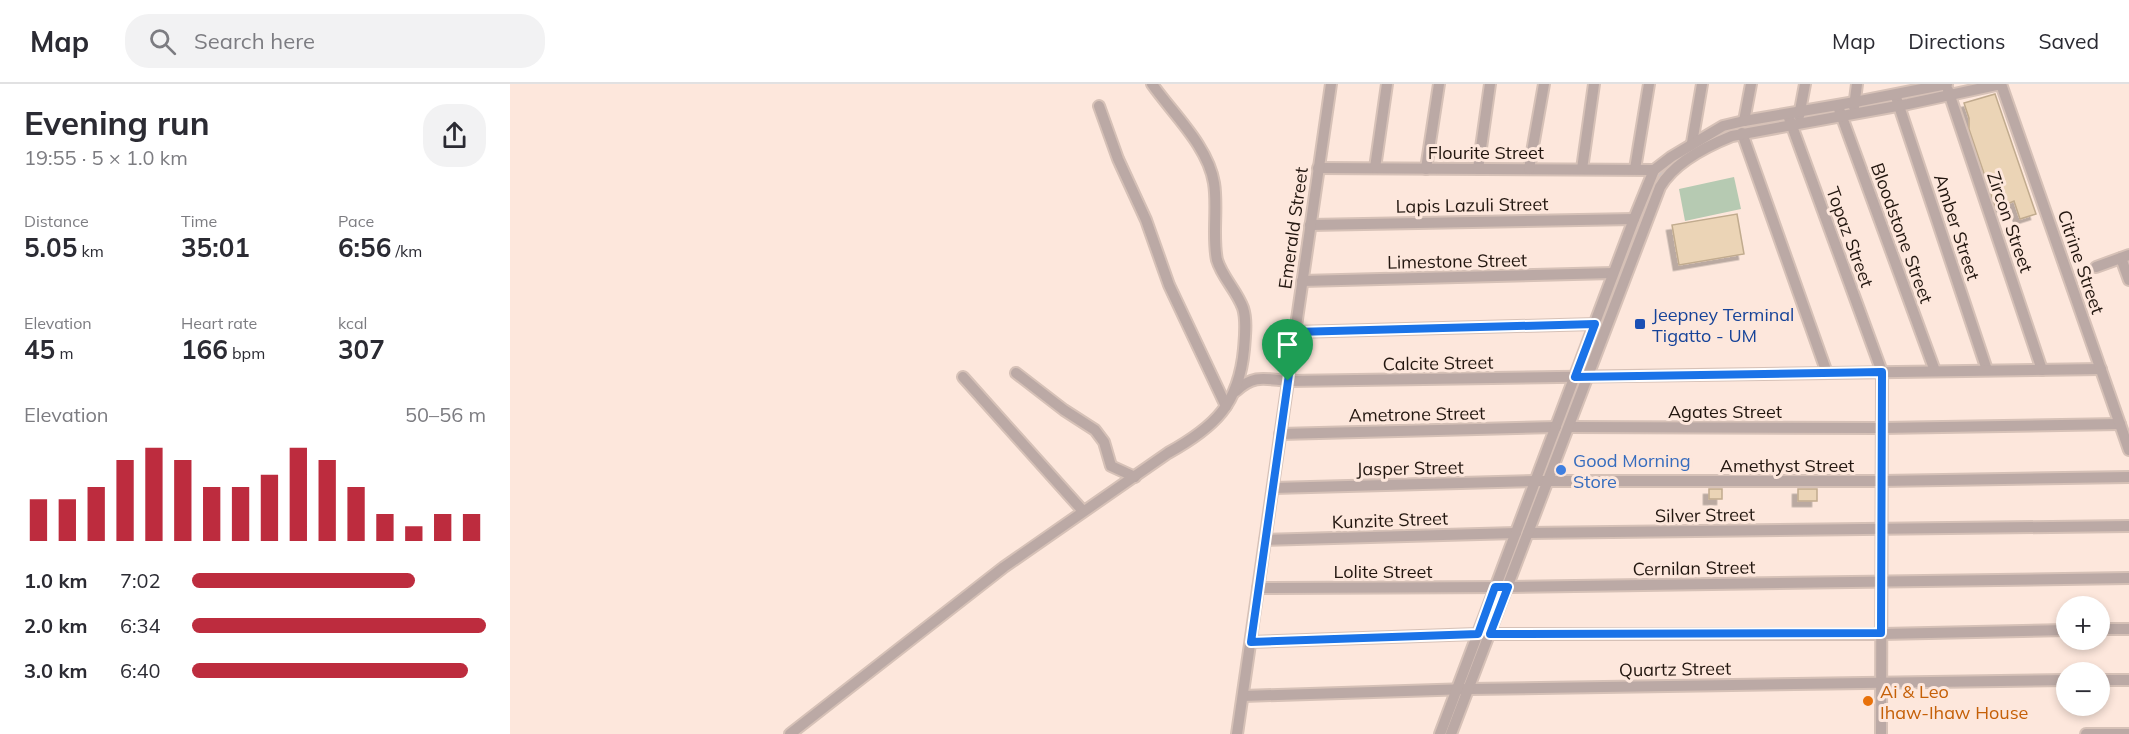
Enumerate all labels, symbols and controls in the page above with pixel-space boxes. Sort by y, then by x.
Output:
search box [125,14,545,68]
text: Map [30,24,89,59]
icon: search [146,25,179,58]
text: Search here [194,27,315,55]
text: Map [1832,28,1875,54]
text: Directions [1908,28,2005,54]
text: Saved [2038,28,2099,54]
text: Evening run [24,102,210,143]
button: share [423,104,486,167]
street label: Flourite Street [1428,141,1544,164]
text: 19:55 · 5 × 1.0 km [24,145,188,170]
street label: Bloodstone Street [1866,160,1938,306]
street label: Emerald Street [1273,166,1313,290]
street label: Zircon Street [1982,168,2038,276]
street label: Amber Street [1929,171,1985,283]
street label: Topaz Street [1821,184,1879,290]
street label: Lapis Lazuli Street [1395,192,1549,218]
street label: Citrine Street [2052,207,2110,317]
text: Distance [24,211,89,231]
text: Time [181,211,217,231]
text: Pace [338,211,374,231]
text: 5.05 [24,231,77,264]
text: 35:01 [181,231,250,264]
text: 6:56 [338,231,391,264]
text: km [77,241,104,261]
text: /km [391,241,422,261]
street label: Limestone Street [1387,248,1527,274]
place label: Jeepney Terminal Tigatto - UM [1652,303,1794,347]
text: Elevation [24,313,92,333]
text: Heart rate [181,313,257,333]
text: kcal [338,313,367,333]
marker: Jeepney Terminal Tigatto - UM [1633,317,1647,331]
pin [1262,319,1313,381]
icon: arrive [1271,328,1304,361]
text: 45 [24,333,55,366]
text: 166 [181,333,228,366]
text: 307 [338,333,385,366]
text: m [55,343,73,363]
text: bpm [228,343,265,363]
street label: Calcite Street [1382,351,1494,375]
street label: Agates Street [1668,400,1782,423]
street label: Ametrone Street [1348,401,1486,427]
text: Elevation [24,402,109,427]
text: 50–56 m [405,402,486,427]
place label: Good Morning Store [1573,449,1691,493]
street label: Amethyst Street [1720,454,1854,477]
street label: Jasper Street [1356,456,1464,480]
marker: Good Morning Store [1554,463,1568,477]
street label: Silver Street [1655,503,1755,527]
street label: Kunzite Street [1331,506,1449,534]
street label: Cernilan Street [1632,555,1756,581]
street label: Lolite Street [1333,560,1433,583]
text: 1.0 km [24,568,87,593]
text: 7:02 [120,568,161,593]
map controls [2056,596,2110,716]
button: + [2056,596,2110,650]
text: 2.0 km [24,613,87,638]
text: 6:34 [120,613,161,638]
street label: Quartz Street [1619,657,1731,681]
text: 3.0 km [24,658,87,683]
text: 6:40 [120,658,161,683]
button: − [2056,662,2110,716]
place label: Ai & Leo Ihaw-Ihaw House [1880,680,2028,724]
marker: Ai & Leo Ihaw-Ihaw House [1861,694,1875,708]

